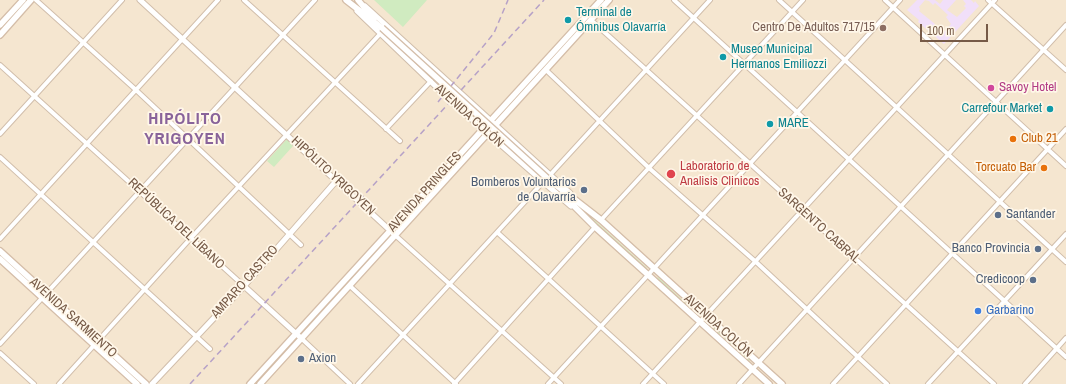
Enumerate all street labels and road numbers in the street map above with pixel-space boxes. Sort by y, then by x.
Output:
street label: AVENIDA COLÓN [431,81,507,151]
street label: HIPÓLITO YRIGOYEN [288,133,378,219]
street label: AVENIDA PRINGLES [385,149,465,235]
street label: REPÚBLICA DEL LÍBANO [125,175,227,273]
street label: SARGENTO CABRAL [775,185,863,267]
street label: AMPARO CASTRO [208,242,282,322]
street label: AVENIDA SARMIENTO [26,275,120,361]
street label: AVENIDA COLÓN [680,291,756,361]

